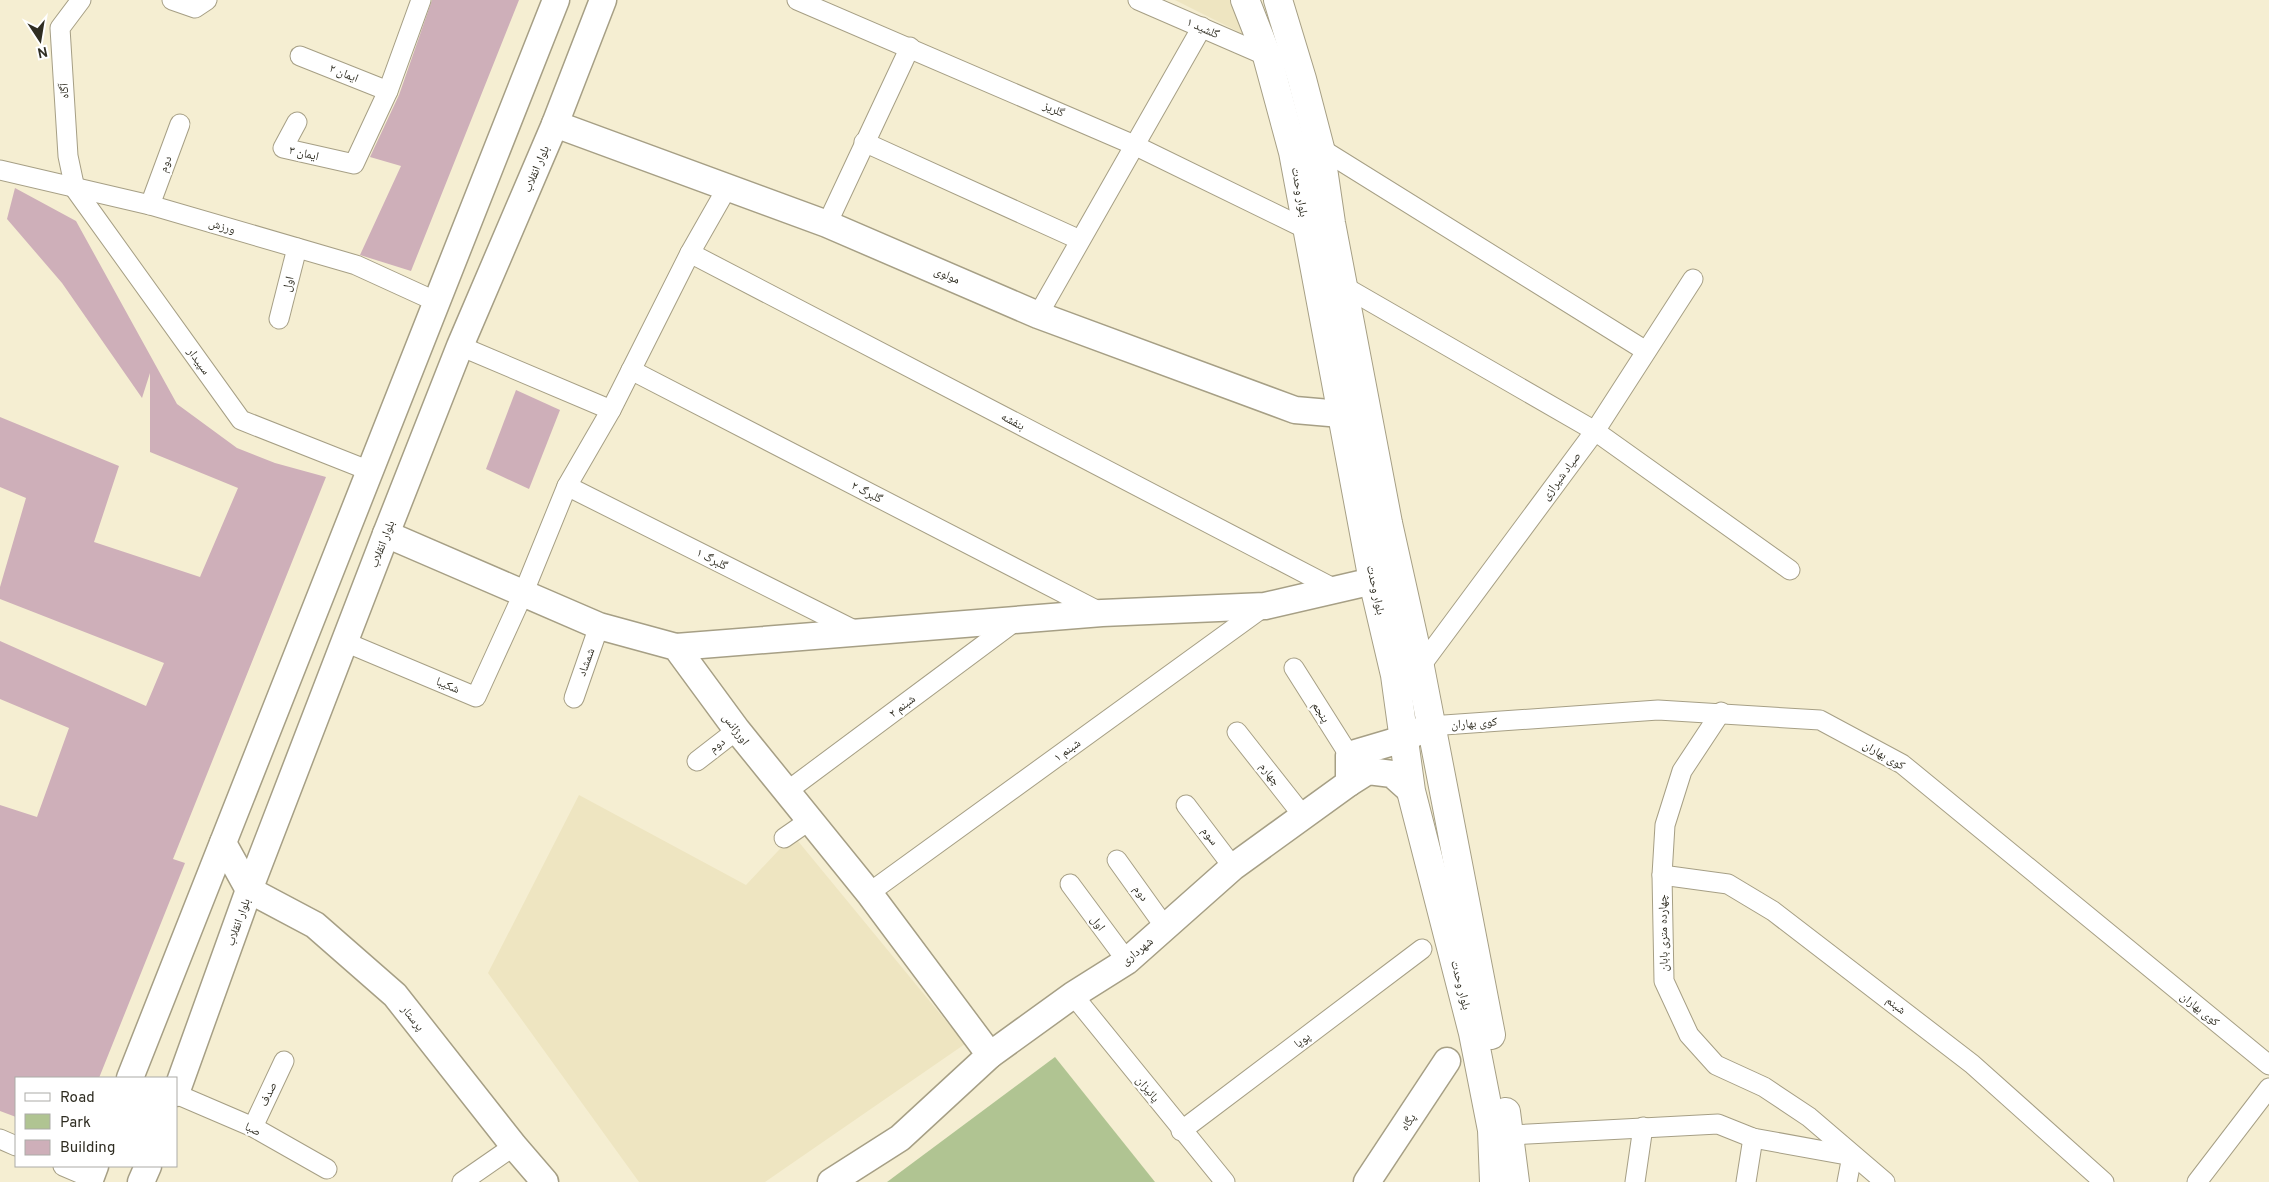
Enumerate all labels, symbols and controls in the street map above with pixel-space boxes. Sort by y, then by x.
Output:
north arrow [15,15,65,65]
street label: گلشید ۱ [1184,15,1221,43]
text: N [36,42,49,61]
street label: ایمان ۲ [327,61,361,87]
street label: آگاه [56,82,74,99]
street label: گلریز [1039,98,1067,122]
street label: ایمان ۳ [287,143,320,165]
street label: بلوار انقلاب [520,143,554,195]
street label: دوم [156,154,176,175]
street label: بلوار وحدت [1287,166,1311,218]
street label: ورزش [207,216,237,238]
street label: مولوی [931,263,962,288]
street label: اول [279,275,299,294]
street label: سپیدار [182,344,213,378]
street label: بنفشه [998,409,1027,435]
street label: صیاد شیرازی [1538,449,1585,504]
street label: گلبرگ ۲ [848,478,885,508]
street label: بلوار انقلاب [367,518,399,570]
street label: گلبرگ ۱ [693,545,730,575]
street label: بلوار وحدت [1362,564,1388,617]
street label: شمشاد [574,646,599,679]
street label: شکیبا [433,674,462,698]
street label: شبنم ۲ [886,691,919,722]
street label: پنجم [1307,699,1333,726]
street label: اورژانس [718,710,753,749]
street label: کوی بهاران [1450,714,1498,734]
street label: دوم [706,734,729,757]
street label: شبنم ۱ [1051,736,1084,766]
street label: کوی بهاران [1859,737,1908,774]
street label: چهارم [1255,760,1284,790]
street label: سوم [1197,824,1221,849]
street label: دوم [1129,882,1152,905]
street label: چهارده متری بابان [1655,894,1673,972]
street label: بلوار انقلاب [223,896,255,948]
street label: اول [1086,913,1108,935]
street label: شهرداری [1118,934,1157,970]
street label: بلوار وحدت [1446,959,1474,1012]
street label: کوی بهاران [2176,989,2222,1031]
street label: شبنم [1882,993,1909,1019]
street label: پرستار [396,1002,428,1035]
street label: پویا [1291,1029,1315,1052]
street label: پائیزان [1132,1073,1163,1106]
legend [15,1077,178,1167]
street label: صدف [256,1080,282,1109]
text: Road [60,1089,95,1108]
street label: پگاه [1397,1110,1421,1134]
text: Park [60,1114,91,1133]
street label: صبا [242,1119,263,1141]
text: Building [60,1139,115,1158]

